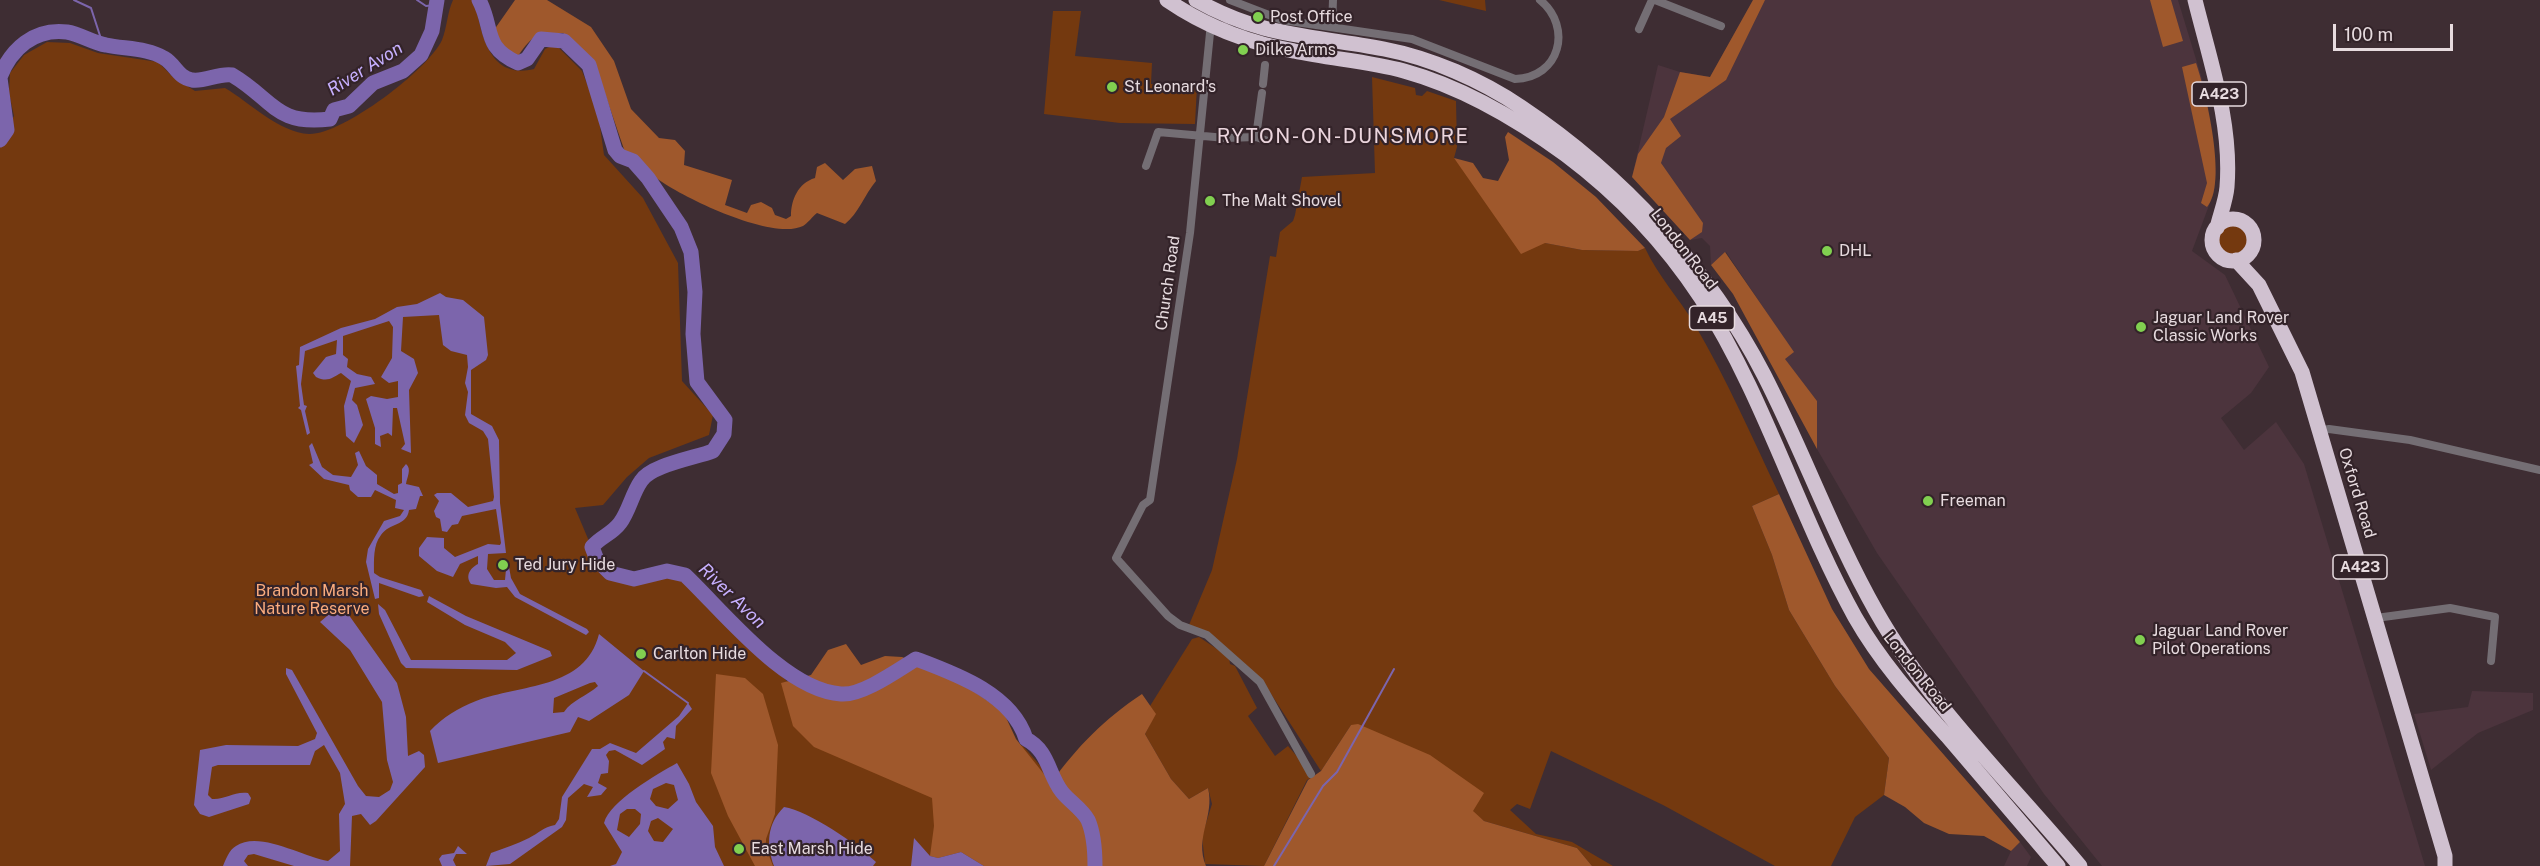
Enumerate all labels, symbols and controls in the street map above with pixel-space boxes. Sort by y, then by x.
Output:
place label: Post Office [1270,7,1353,27]
marker: Post Office [1251,10,1265,24]
scale bar [2336,12,2456,50]
text: 100 m [2344,24,2393,45]
water label: River Avon [323,37,407,101]
place label: Dilke Arms [1255,40,1336,60]
marker: Dilke Arms [1236,43,1250,57]
place label: St Leonard's [1124,77,1216,97]
marker: St Leonard's [1105,80,1119,94]
road number: A423 [2192,82,2246,106]
district label: RYTON-ON-DUNSMORE [1217,125,1469,149]
place label: The Malt Shovel [1222,191,1342,211]
marker: The Malt Shovel [1203,194,1217,208]
street label: London Road [1647,205,1721,293]
street label: Church Road [1152,234,1184,332]
place label: DHL [1839,241,1872,261]
marker: DHL [1820,244,1834,258]
road number: A45 [1690,306,1734,330]
place label: Jaguar Land Rover Classic Works [2153,308,2289,346]
marker: Jaguar Land Rover Classic Works [2134,320,2148,334]
street label: Oxford Road [2334,446,2380,540]
place label: Freeman [1940,491,2006,511]
marker: Freeman [1921,494,1935,508]
place label: Ted Jury Hide [515,555,615,575]
road number: A423 [2333,555,2387,579]
marker: Ted Jury Hide [496,558,510,572]
water label: River Avon [694,559,770,633]
park label: Brandon Marsh Nature Reserve [254,581,370,619]
place label: Jaguar Land Rover Pilot Operations [2152,621,2288,659]
street label: London Road [1879,628,1955,716]
marker: Jaguar Land Rover Pilot Operations [2133,633,2147,647]
place label: Carlton Hide [653,644,746,664]
marker: Carlton Hide [634,647,648,661]
place label: East Marsh Hide [751,839,873,859]
marker: East Marsh Hide [732,842,746,856]

